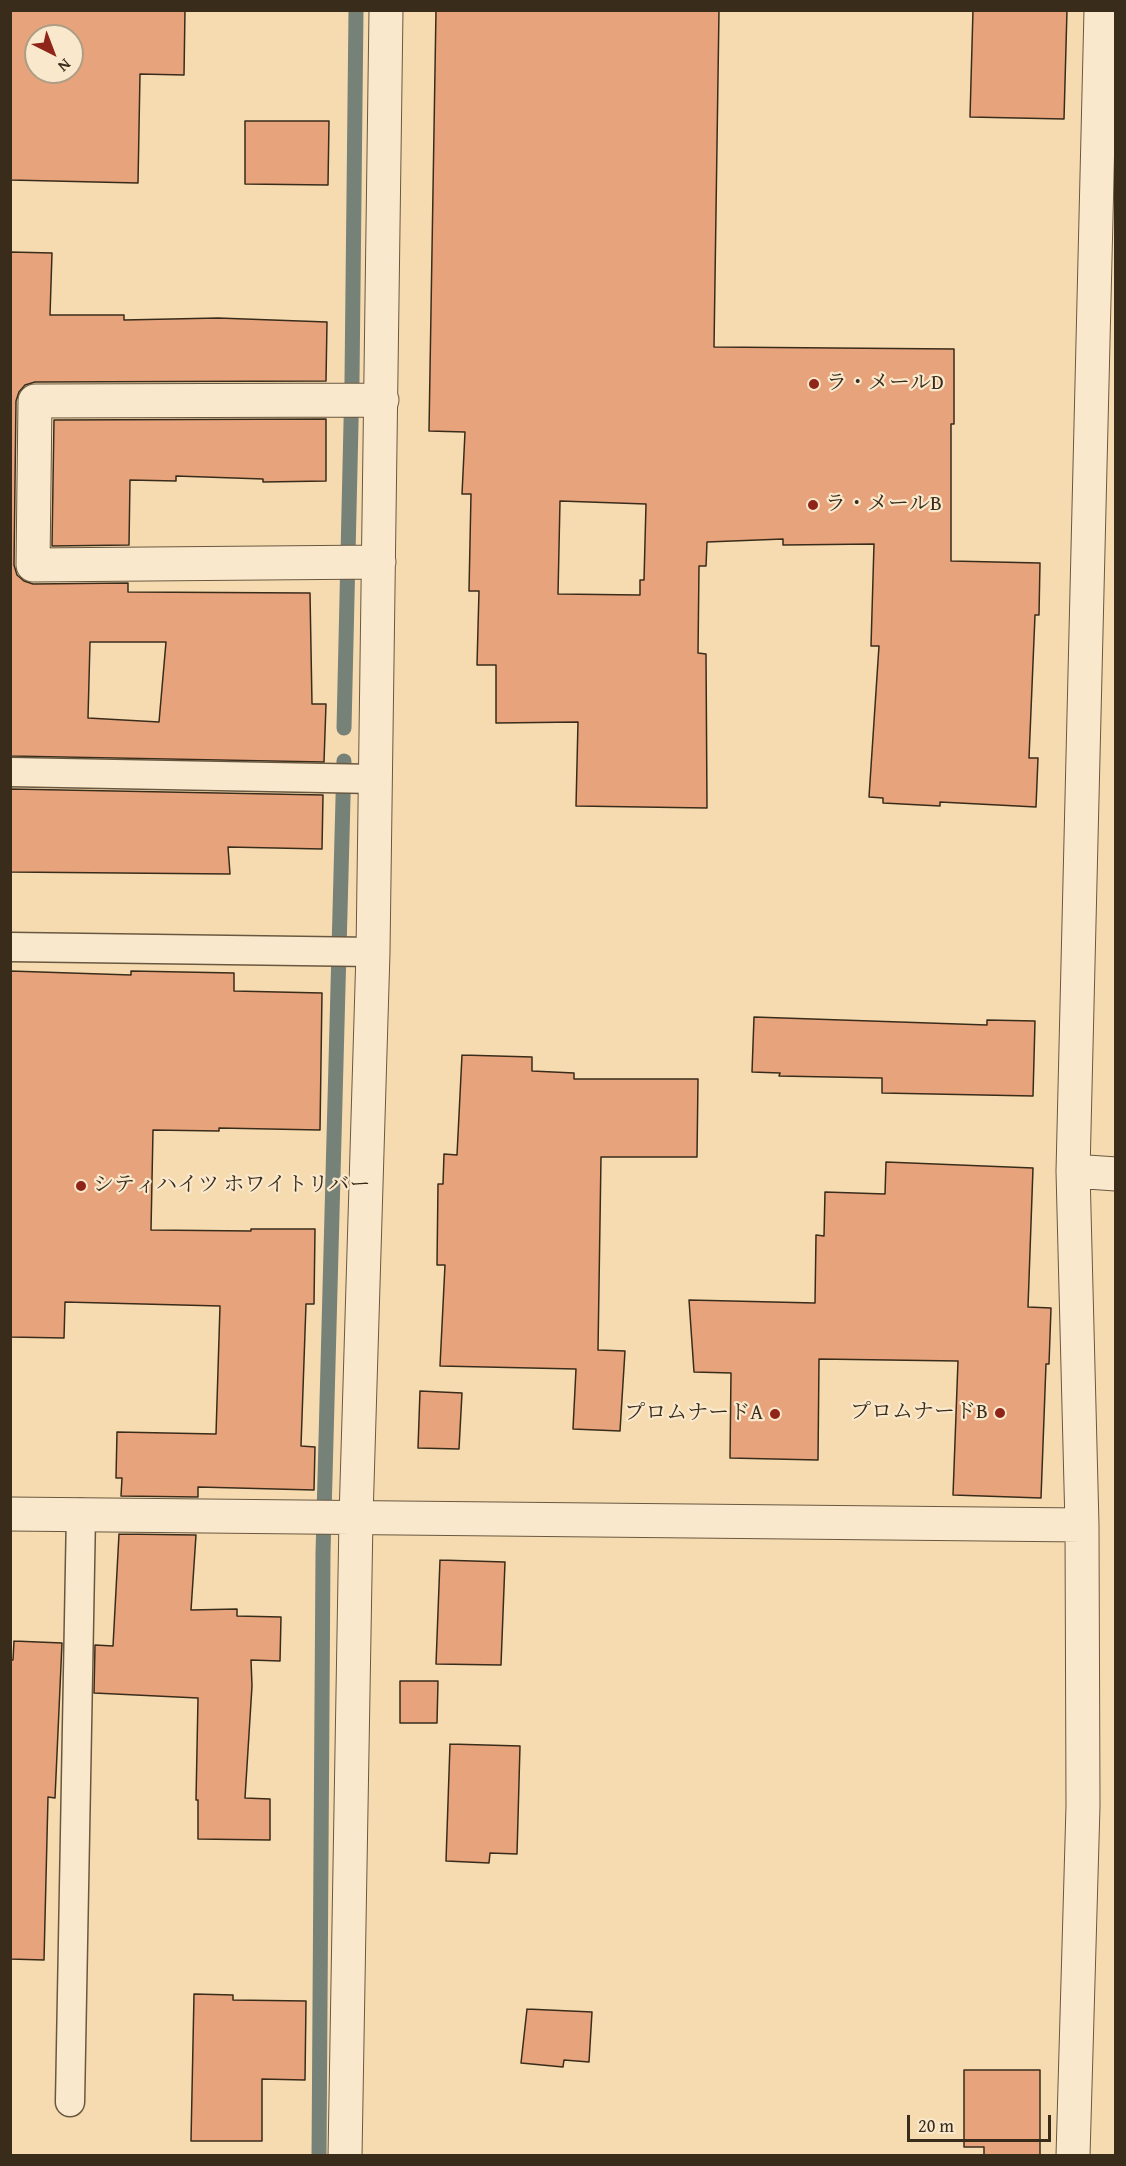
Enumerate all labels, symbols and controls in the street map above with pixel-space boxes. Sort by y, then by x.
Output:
north arrow [24,24,84,84]
text: N [53,53,77,78]
place label: ラ・メールD [826,371,944,397]
marker: ラ・メールD [807,377,821,391]
place label: ラ・メールB [825,492,942,518]
marker: ラ・メールB [806,498,820,512]
place label: シティハイツ ホワイトリバー [93,1173,371,1199]
marker: シティハイツ ホワイトリバー [74,1179,88,1193]
place label: プロムナードB [850,1400,988,1426]
place label: プロムナードA [624,1401,763,1427]
marker: プロムナードB [993,1406,1007,1420]
marker: プロムナードA [768,1407,782,1421]
scale bar [910,2103,1054,2141]
text: 20 m [918,2112,954,2139]

